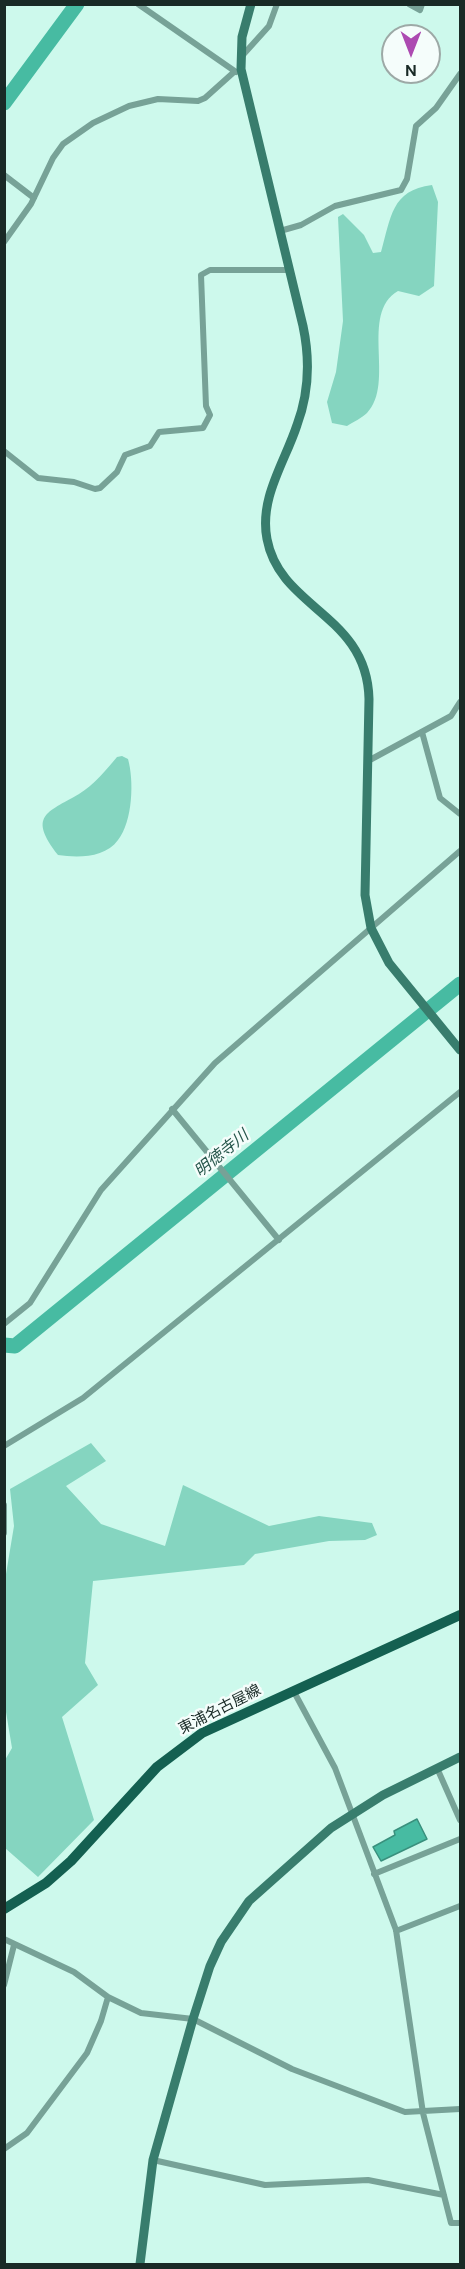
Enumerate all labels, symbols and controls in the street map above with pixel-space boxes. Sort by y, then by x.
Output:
north arrow [381,24,441,84]
text: N [405,60,417,81]
water label: 明徳寺川 [191,1126,253,1182]
street label: 東浦名古屋線 [176,1682,264,1738]

